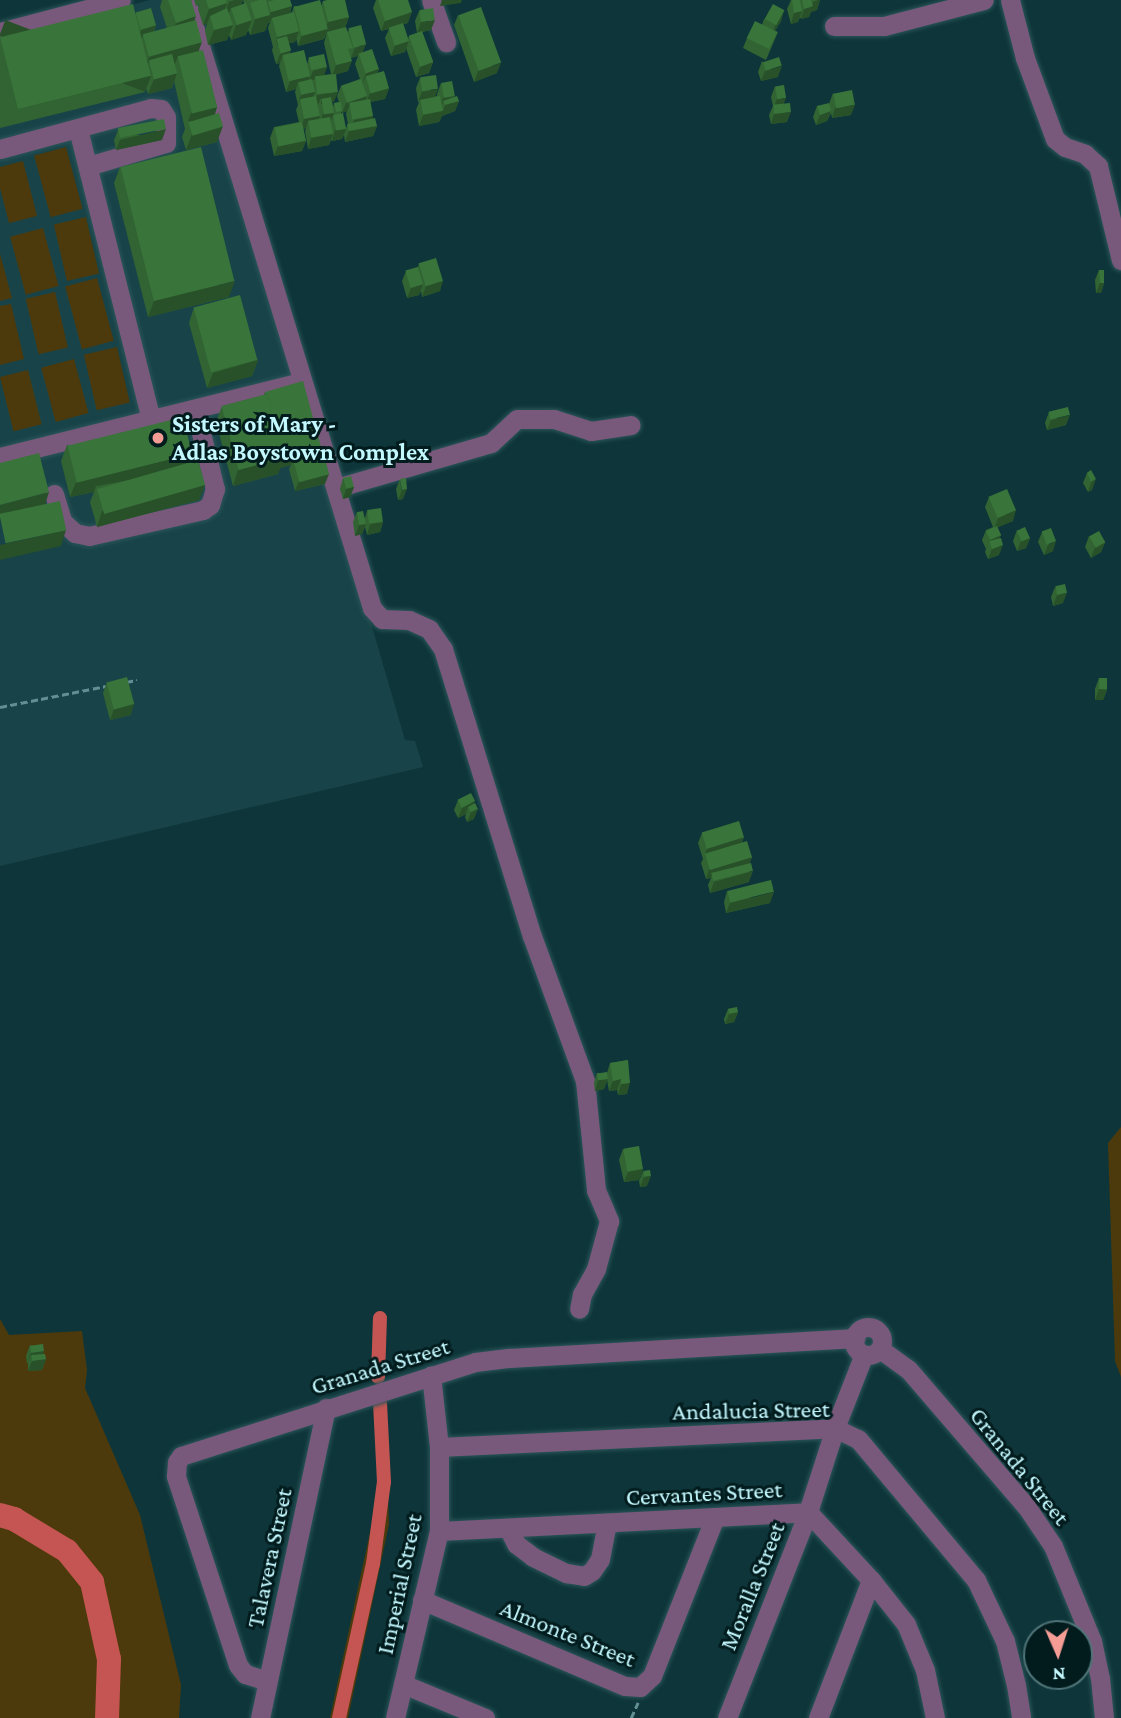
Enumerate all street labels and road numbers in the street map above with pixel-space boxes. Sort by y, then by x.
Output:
street label: Granada Street [307,1331,453,1401]
street label: Andalucia Street [672,1394,830,1426]
street label: Granada Street [964,1401,1076,1531]
street label: Cervantes Street [625,1475,783,1511]
street label: Talavera Street [240,1486,298,1630]
street label: Imperial Street [370,1511,428,1657]
street label: Moralla Street [713,1518,791,1654]
street label: Almonte Street [496,1593,640,1673]

